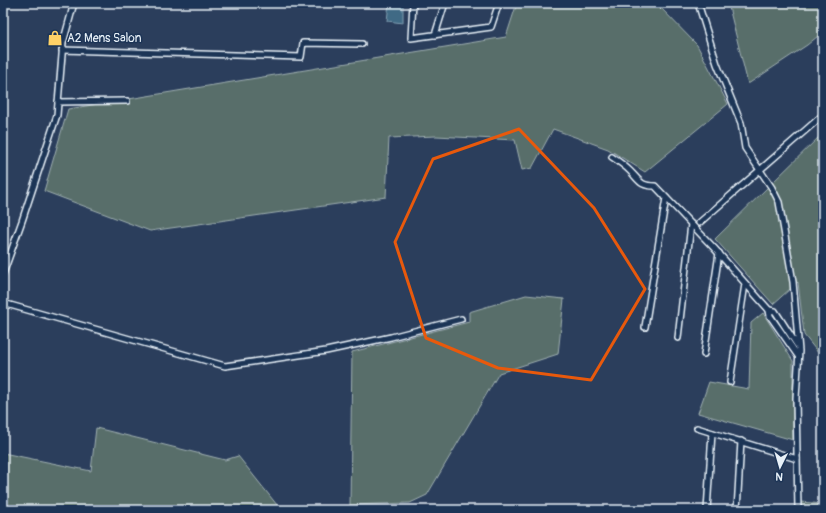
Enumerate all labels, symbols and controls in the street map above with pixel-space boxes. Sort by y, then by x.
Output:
shop icon: A2 Mens Salon [46,29,64,47]
place label: A2 Mens Salon [67,31,142,46]
north arrow [760,447,800,487]
text: N [774,470,783,483]

